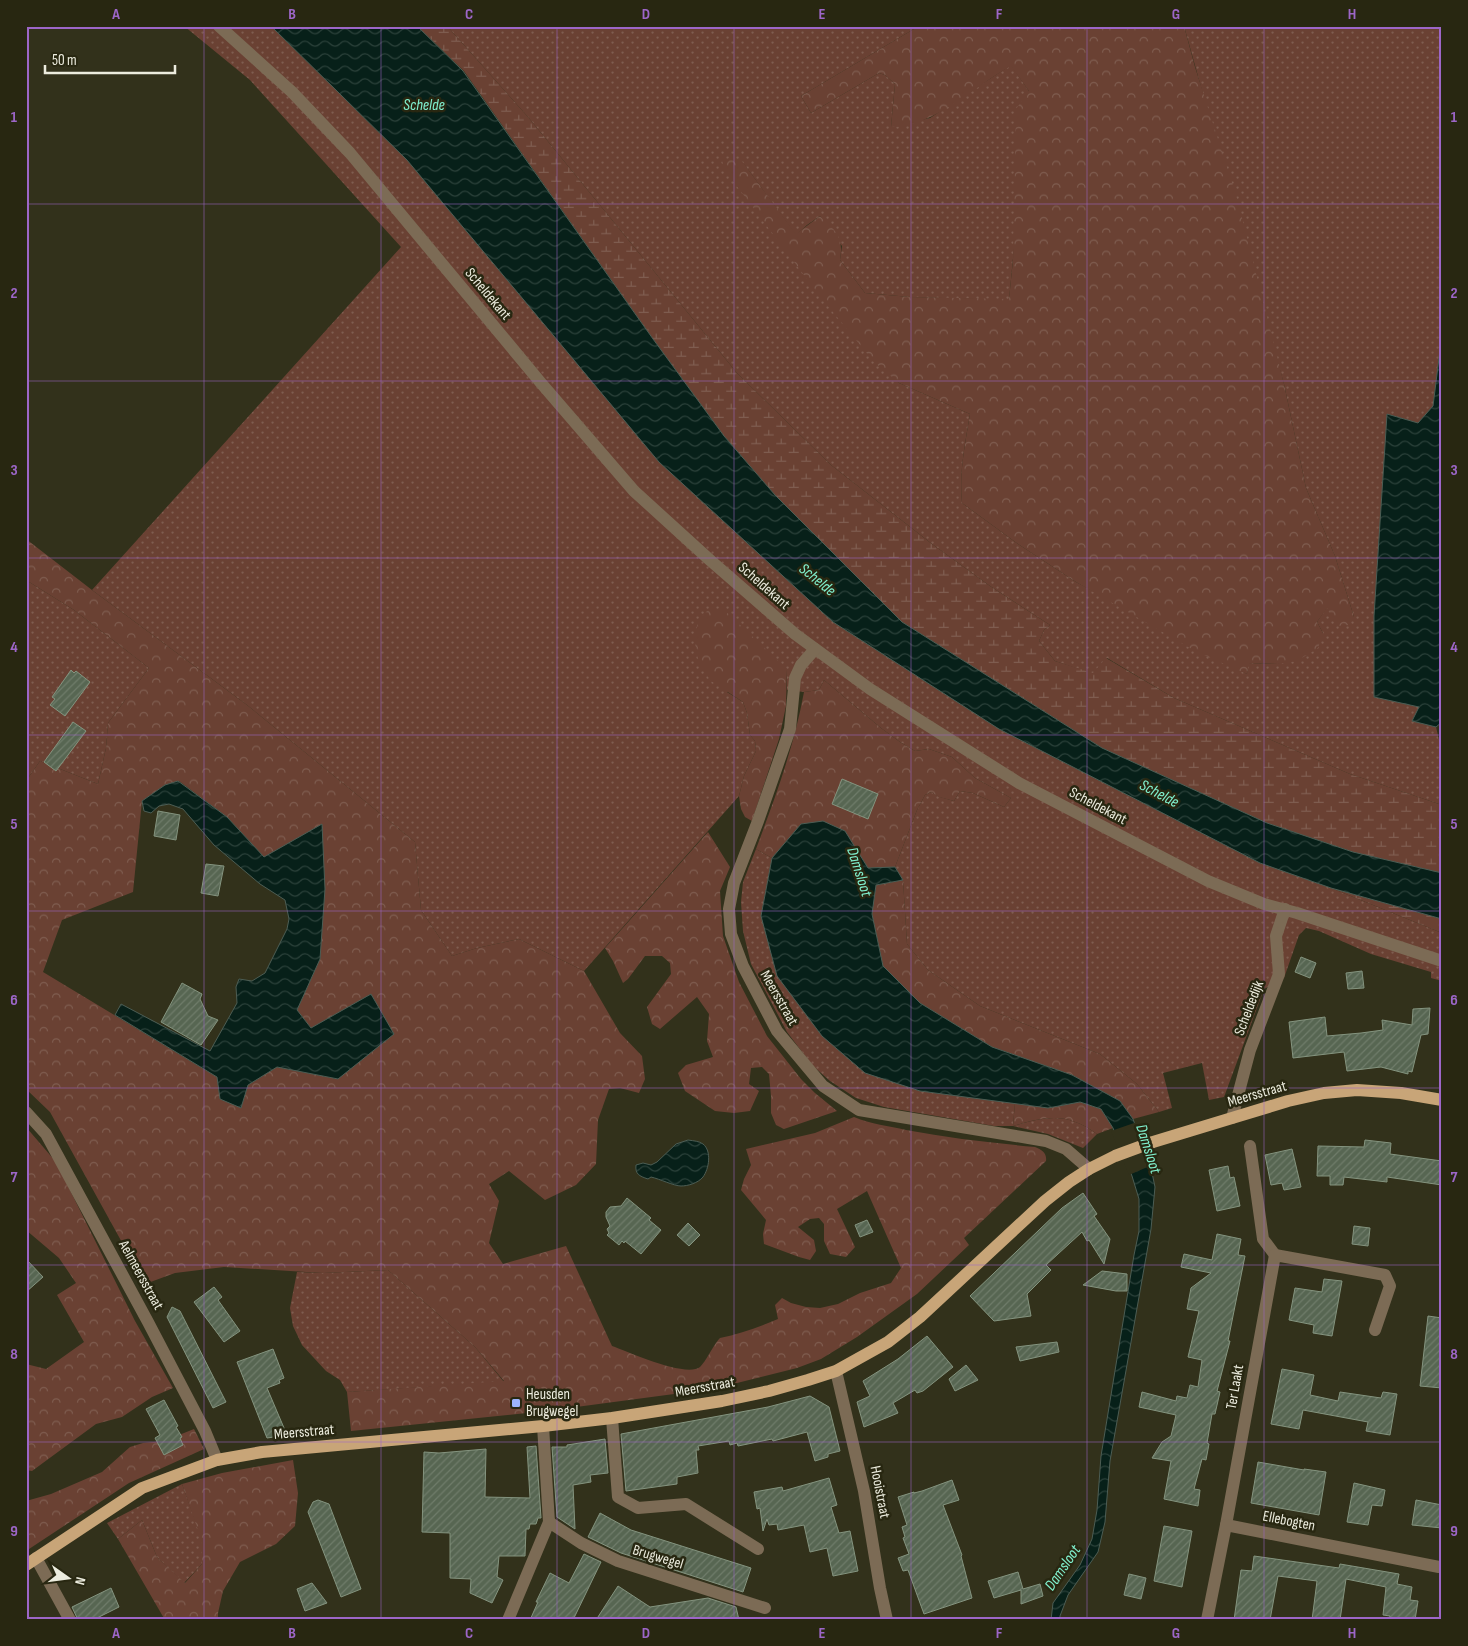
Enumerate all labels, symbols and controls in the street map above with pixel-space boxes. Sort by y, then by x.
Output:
text: A [111,5,120,24]
text: B [288,5,296,24]
text: C [465,5,473,24]
text: D [642,5,650,24]
text: E [819,5,826,24]
text: F [996,5,1003,24]
text: G [1172,5,1180,24]
text: H [1348,5,1356,24]
scale bar [45,42,175,74]
text: 50 m [52,51,77,70]
water label: Schelde [403,96,445,115]
text: 1 [11,108,18,127]
text: 1 [1451,108,1458,127]
street label: Scheldekant [461,264,516,324]
text: 2 [10,284,18,303]
text: 2 [1450,284,1458,303]
text: 3 [10,461,18,480]
text: 3 [1450,461,1458,480]
street label: Scheldekant [734,558,794,614]
water label: Schelde [795,560,839,600]
text: 4 [10,638,18,657]
text: 4 [1450,638,1458,657]
water label: Schelde [1136,776,1182,812]
street label: Scheldekant [1066,783,1130,829]
text: 5 [10,815,18,834]
text: 5 [1450,815,1458,834]
water label: Damsloot [842,845,876,900]
street label: Meersstraat [756,967,803,1029]
street label: Scheldedijk [1230,978,1268,1038]
text: 6 [10,991,18,1010]
text: 6 [1450,991,1458,1010]
street label: Meersstraat [1225,1076,1289,1111]
water label: Damsloot [1131,1122,1165,1177]
text: 7 [11,1168,18,1187]
text: 7 [1451,1168,1458,1187]
street label: Aelmeersstraat [114,1236,168,1313]
text: 8 [10,1345,18,1364]
text: 8 [1450,1345,1458,1364]
street label: Ter Laakt [1222,1363,1248,1411]
street label: Meersstraat [674,1372,737,1402]
place label: Heusden Brugwegel [526,1385,578,1421]
marker: Heusden Brugwegel [510,1397,522,1409]
street label: Meersstraat [273,1420,335,1444]
street label: Hooistraat [866,1464,894,1520]
street label: Ellebogten [1261,1507,1317,1535]
text: 9 [10,1522,18,1541]
text: 9 [1450,1522,1458,1541]
street label: Brugwegel [630,1540,686,1574]
water label: Damsloot [1041,1541,1086,1594]
north arrow [42,1554,92,1604]
text: N [71,1575,89,1587]
text: A [111,1624,120,1643]
text: B [288,1624,296,1643]
text: C [465,1624,473,1643]
text: D [642,1624,650,1643]
text: E [819,1624,826,1643]
text: F [996,1624,1003,1643]
text: G [1172,1624,1180,1643]
text: H [1348,1624,1356,1643]

